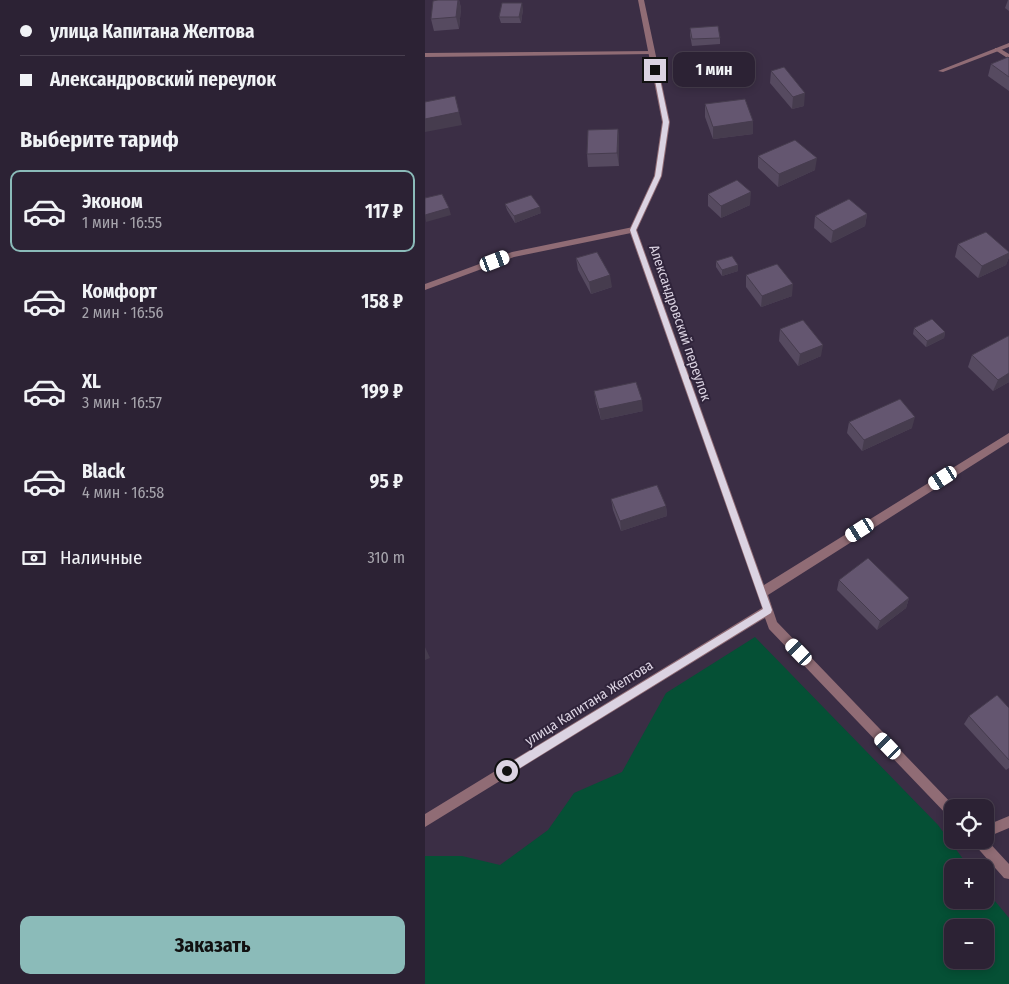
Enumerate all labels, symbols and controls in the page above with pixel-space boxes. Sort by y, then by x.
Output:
text: улица Капитана Желтова [50,20,254,43]
callout: 1 мин [673,52,755,88]
route end [644,59,666,81]
text: 1 мин [696,60,732,79]
text: Александровский переулок [50,68,276,91]
text: Выберите тариф [20,126,179,153]
icon: car [22,189,67,234]
text: Эконом [82,190,143,213]
text: 117 ₽ [365,200,403,223]
text: 1 мин · 16:55 [82,213,162,232]
street label: Александровский переулок [645,243,715,404]
car [478,249,511,273]
icon: car [22,279,67,324]
text: Комфорт [82,280,157,303]
text: 158 ₽ [361,290,403,313]
text: 2 мин · 16:56 [82,303,164,322]
icon: car [22,369,67,414]
text: XL [82,370,101,393]
text: 199 ₽ [361,380,403,403]
text: 3 мин · 16:57 [82,393,162,412]
icon: car [22,459,67,504]
text: Black [82,460,125,483]
car [926,464,959,492]
text: 95 ₽ [370,470,403,493]
text: 4 мин · 16:58 [82,483,164,502]
car [843,516,876,544]
icon: cash [20,544,48,572]
text: Наличные [60,546,142,569]
text: 310 m [368,548,405,567]
car [783,636,814,668]
street label: улица Капитана Желтова [522,657,656,749]
car [872,730,903,762]
route start [496,760,518,782]
map controls [944,799,994,969]
button: locate [944,799,994,849]
button: + [944,859,994,909]
button: Заказать [20,916,405,974]
button: − [944,919,994,969]

